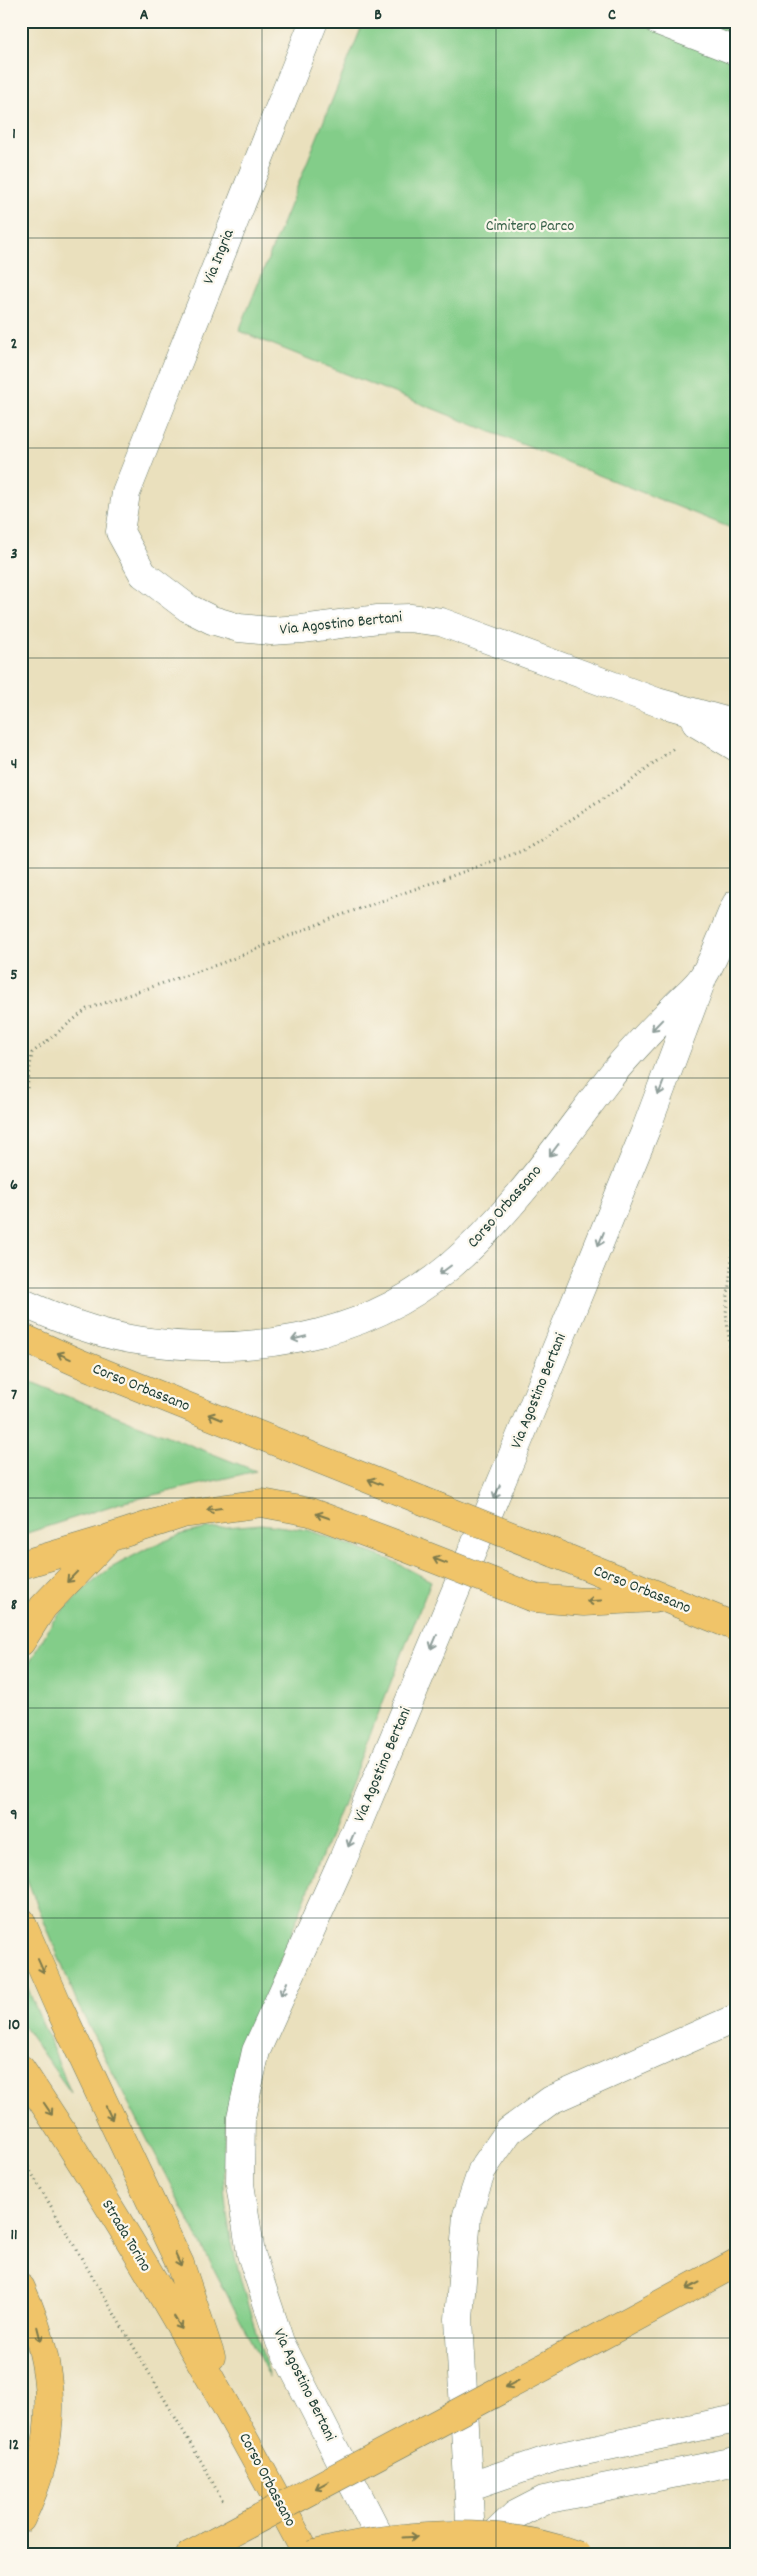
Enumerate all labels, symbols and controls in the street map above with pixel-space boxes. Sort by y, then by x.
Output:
text: A [140,4,149,27]
text: B [374,4,382,27]
text: C [608,4,616,27]
text: 1 [12,123,16,146]
park label: Cimitero Parco [486,215,574,238]
street label: Via Ingria [198,226,241,288]
text: 2 [11,333,18,356]
text: 3 [10,543,18,566]
street label: Via Agostino Bertani [279,606,403,642]
text: 4 [11,753,17,776]
text: 5 [10,964,18,987]
one-way arrow [651,1018,663,1031]
one-way arrow [656,1080,665,1095]
one-way arrow [548,1143,559,1156]
street label: Corso Orbassano [462,1160,548,1254]
text: 6 [10,1174,18,1197]
one-way arrow [596,1231,605,1246]
one-way arrow [439,1264,452,1275]
street label: Via Agostino Bertani [505,1330,573,1452]
one-way arrow [291,1334,307,1343]
one-way arrow [57,1351,72,1361]
street label: Corso Orbassano [89,1358,193,1418]
text: 7 [11,1384,17,1407]
one-way arrow [207,1412,222,1421]
one-way arrow [368,1477,384,1486]
one-way arrow [492,1484,501,1499]
one-way arrow [206,1505,222,1515]
one-way arrow [315,1511,331,1521]
one-way arrow [433,1556,448,1565]
street label: Corso Orbassano [590,1560,694,1620]
one-way arrow [66,1570,78,1583]
text: 8 [11,1594,18,1617]
one-way arrow [587,1597,603,1606]
one-way arrow [429,1634,439,1649]
street label: Via Agostino Bertani [348,1704,418,1826]
text: 9 [10,1804,18,1827]
one-way arrow [346,1832,355,1847]
one-way arrow [36,1958,46,1973]
one-way arrow [279,1981,289,1996]
text: 10 [8,2014,20,2037]
one-way arrow [43,2102,53,2116]
one-way arrow [105,2105,114,2120]
street label: Strada Torino [95,2196,157,2276]
text: 11 [10,2224,18,2247]
one-way arrow [174,2252,184,2267]
one-way arrow [686,2282,701,2291]
one-way arrow [173,2315,183,2329]
one-way arrow [35,2325,44,2341]
street label: Via Agostino Bertani [267,2325,341,2445]
one-way arrow [505,2380,520,2389]
street label: Corso Orbassano [233,2429,301,2531]
text: 12 [9,2434,19,2457]
one-way arrow [315,2480,330,2490]
one-way arrow [402,2532,418,2541]

